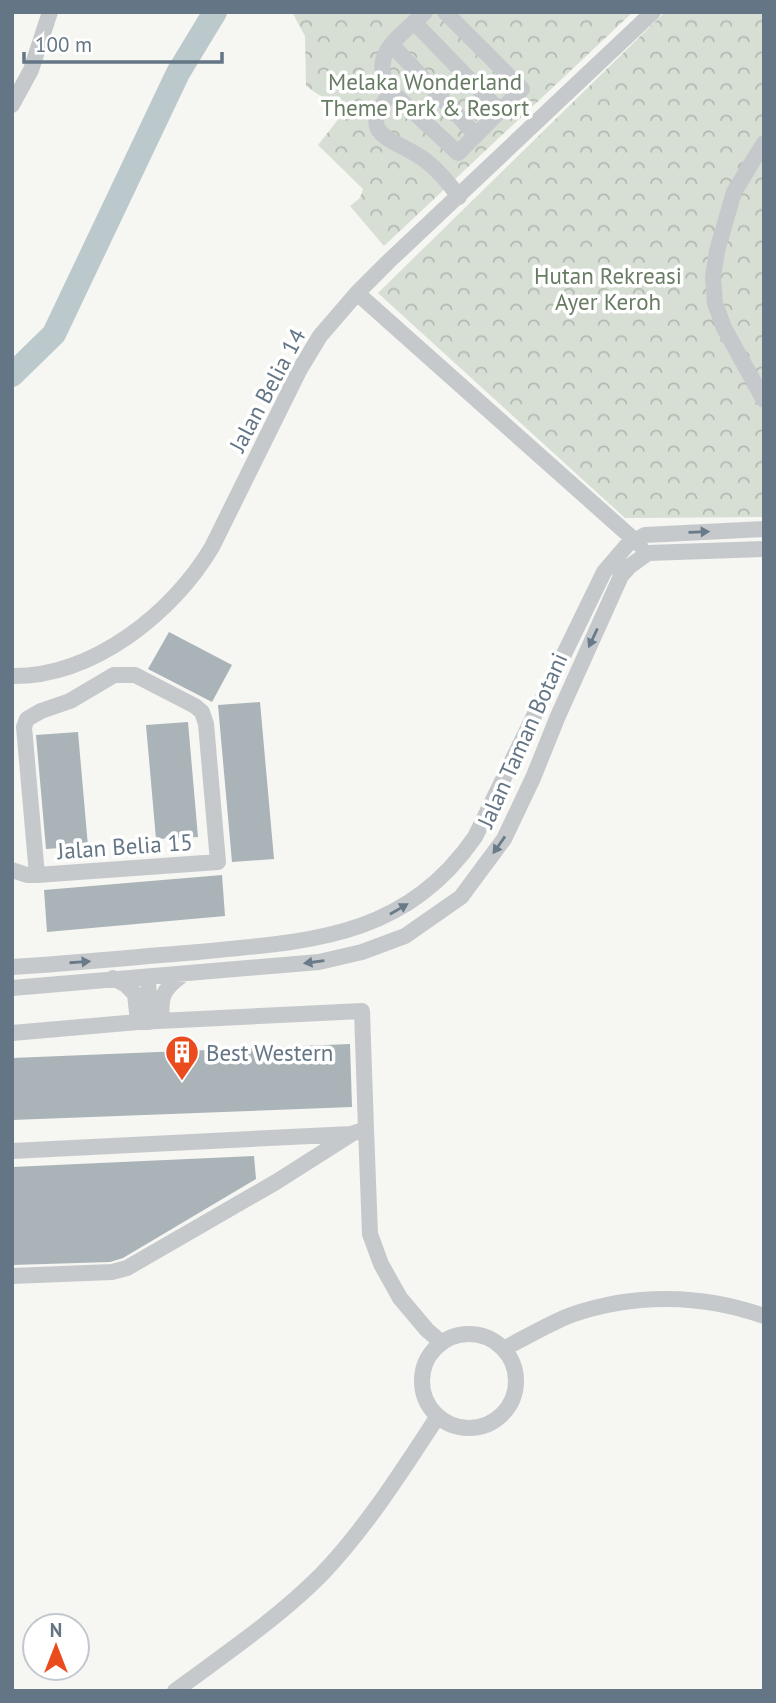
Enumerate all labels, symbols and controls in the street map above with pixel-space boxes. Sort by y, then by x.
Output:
scale bar [24,21,222,65]
text: 100 m [35,31,92,58]
park label: Melaka Wonderland Theme Park & Resort [321,67,530,122]
park label: Hutan Rekreasi Ayer Keroh [534,261,682,316]
street label: Jalan Belia 14 [222,323,312,458]
one-way arrow [688,526,710,537]
one-way arrow [587,628,598,649]
street label: Jalan Taman Botani [470,648,574,833]
street label: Jalan Belia 15 [55,827,194,865]
one-way arrow [492,836,506,854]
one-way arrow [389,902,408,915]
one-way arrow [70,956,92,967]
one-way arrow [303,957,325,968]
building icon: Best Western [163,1033,201,1082]
place label: Best Western [206,1038,333,1067]
north arrow [21,1612,91,1682]
text: N [50,1618,62,1642]

